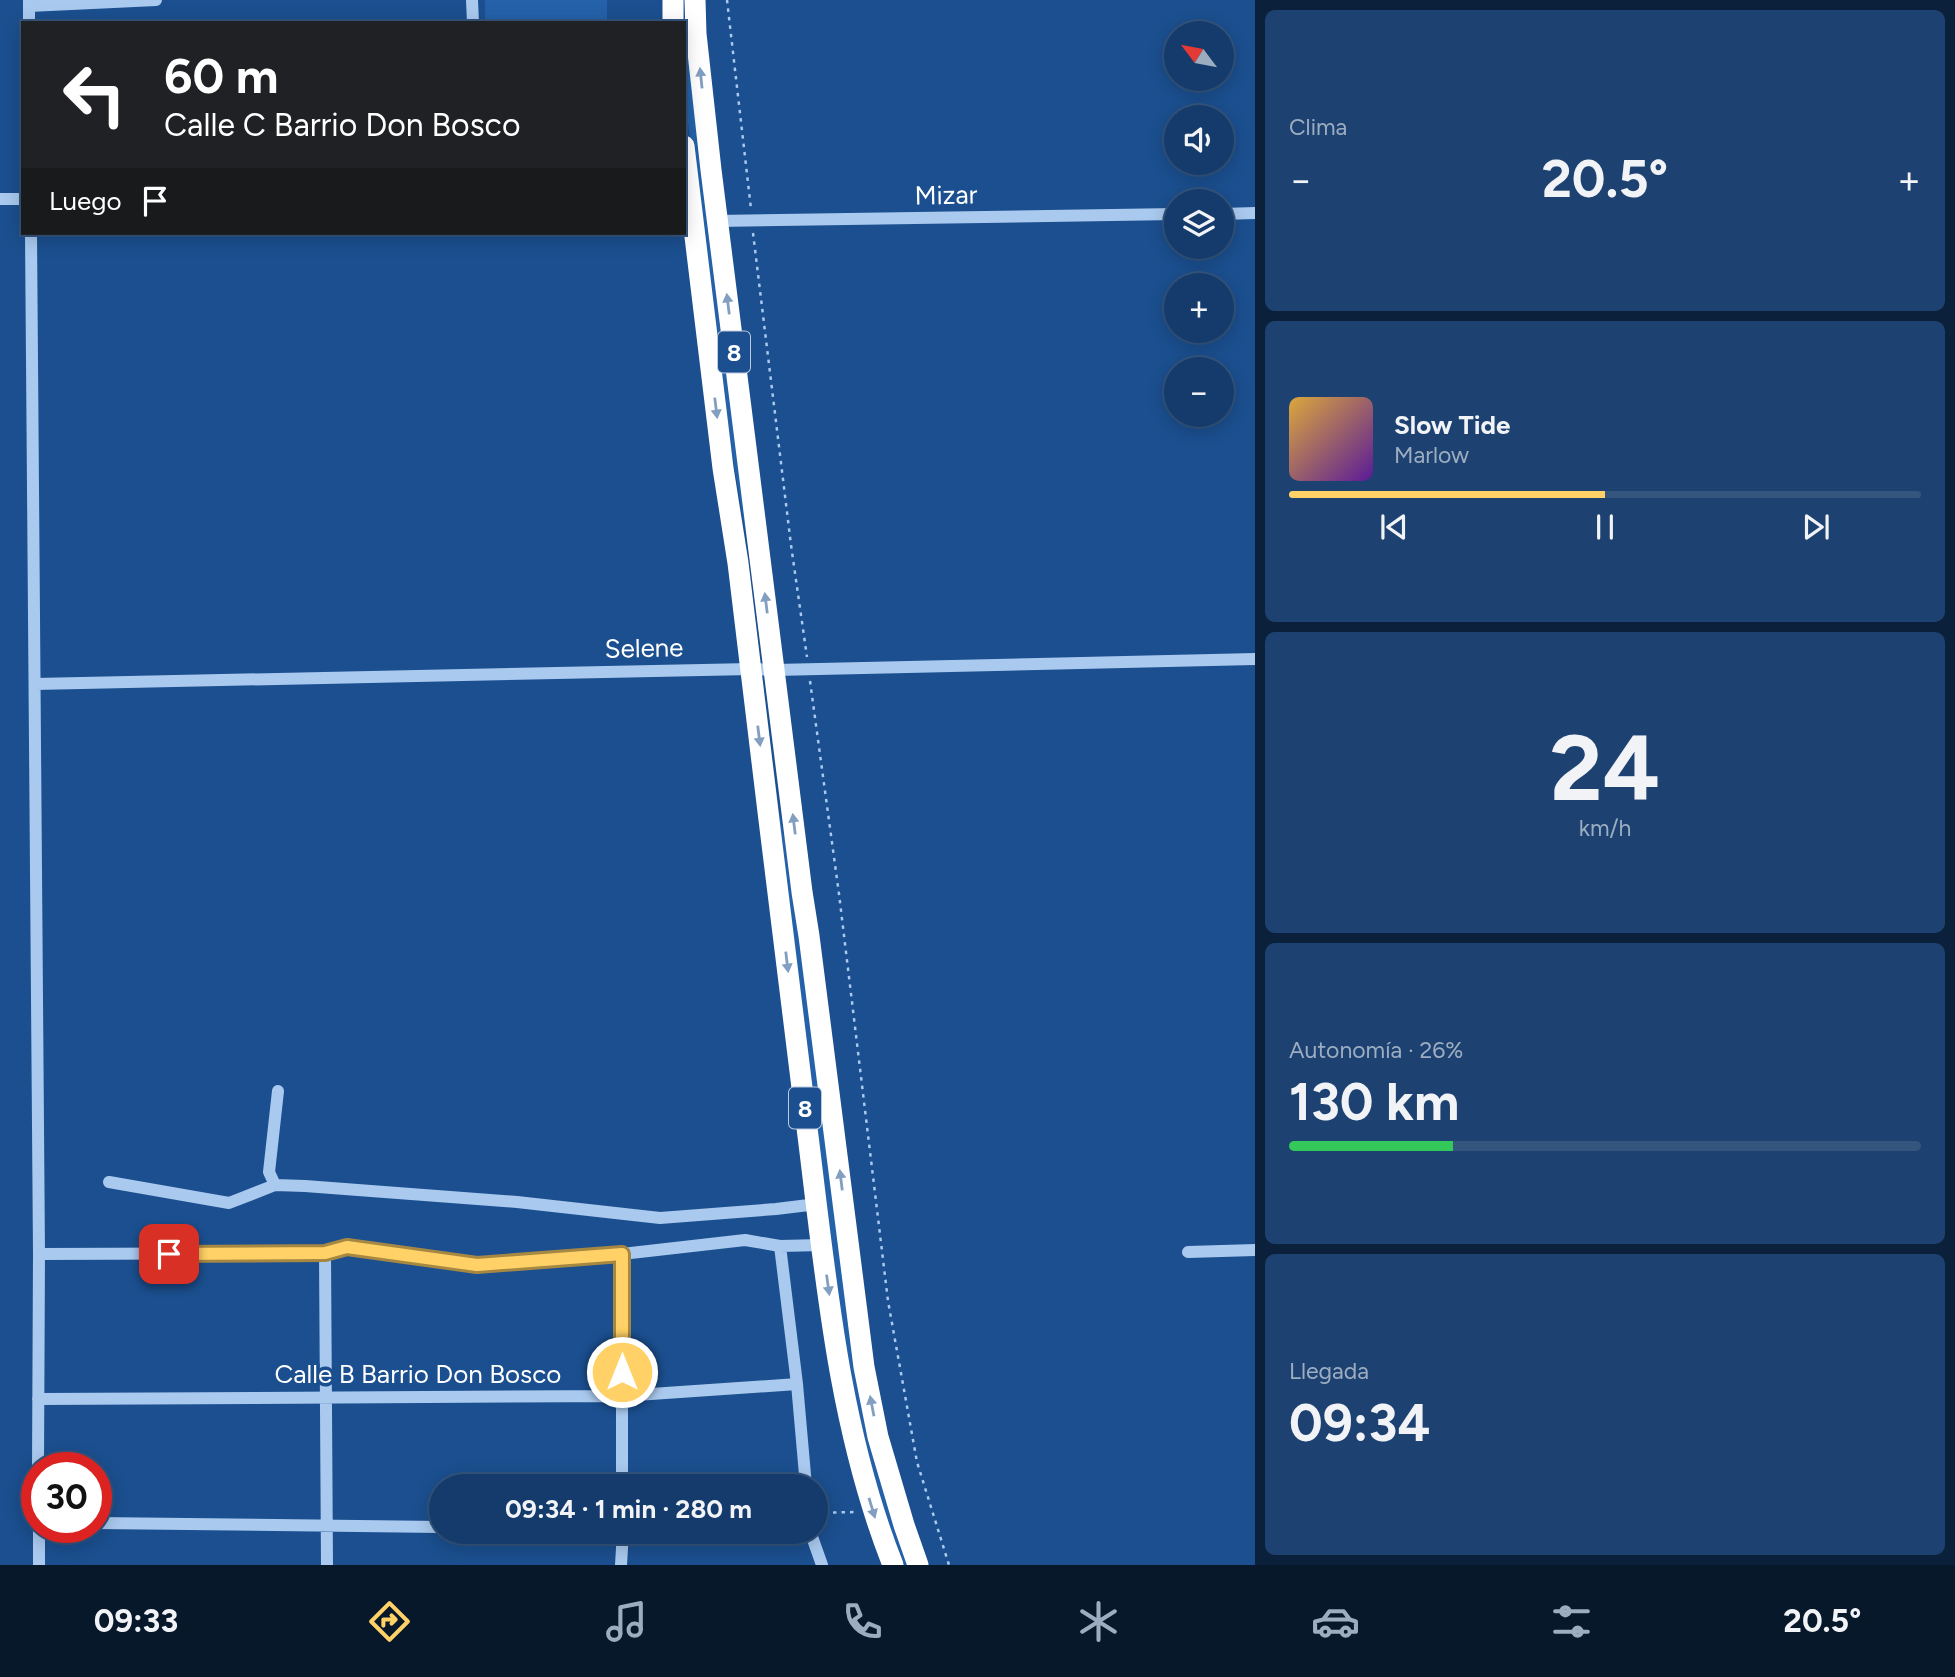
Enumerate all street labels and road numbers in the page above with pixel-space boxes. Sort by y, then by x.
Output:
street label: Mizar [914,178,978,212]
road number: 8 [718,332,750,372]
street label: Selene [604,631,684,665]
road number: 8 [789,1088,821,1128]
street label: Calle B Barrio Don Bosco [275,1358,561,1390]

